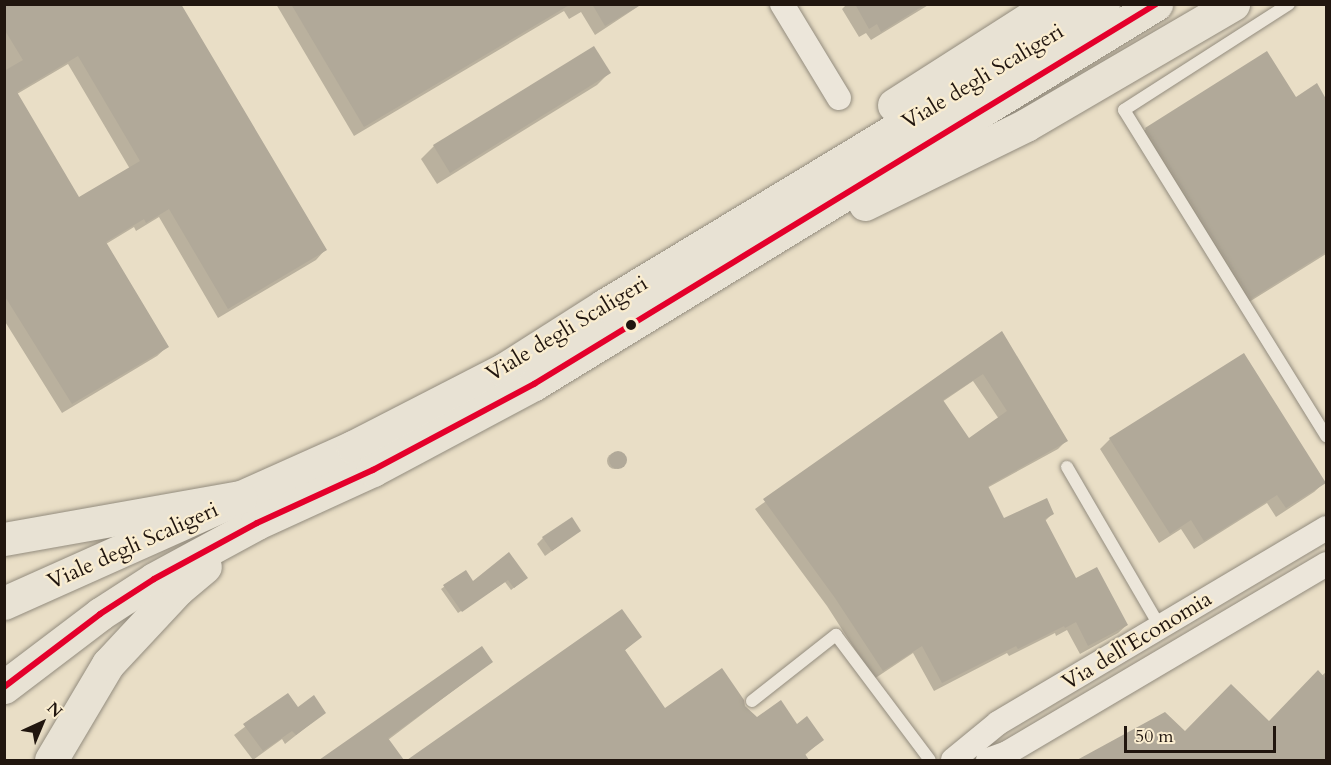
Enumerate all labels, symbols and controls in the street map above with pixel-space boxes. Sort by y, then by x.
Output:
street label: Viale degli Scaligeri [897,18,1069,136]
street label: Viale degli Scaligeri [481,270,653,388]
unlabelled marker [625,319,637,331]
street label: Viale degli Scaligeri [44,497,222,595]
street label: Via dell'Economia [1057,586,1217,696]
north arrow [12,693,72,753]
text: N [42,697,67,723]
scale bar [1127,714,1278,752]
text: 50 m [1135,724,1174,749]

